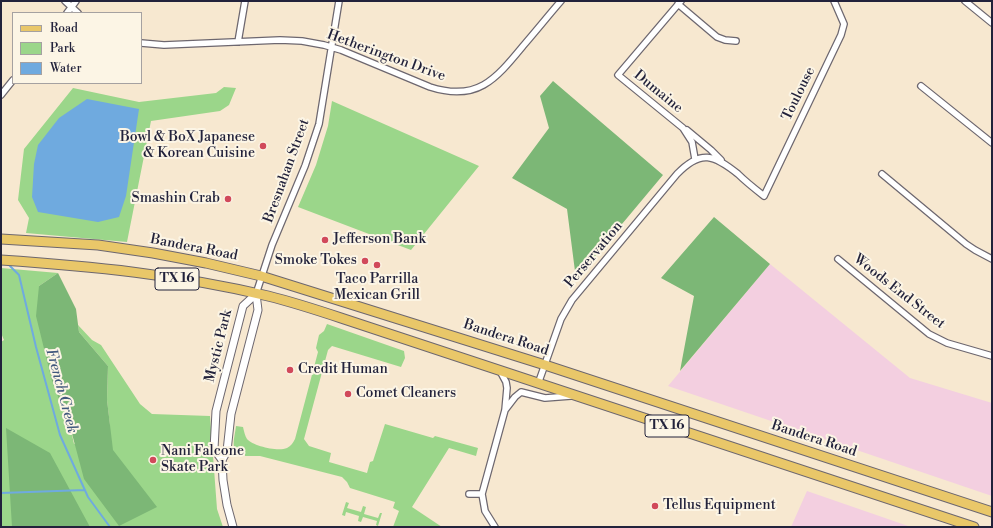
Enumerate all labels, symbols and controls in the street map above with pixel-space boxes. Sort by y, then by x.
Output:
legend [12,12,142,84]
text: Road [50,21,78,36]
street label: Hetherington Drive [324,27,448,85]
text: Park [50,41,75,56]
text: Water [50,61,82,76]
street label: Toulouse [779,64,819,124]
street label: Dumaine [630,67,686,117]
street label: Bresnahan Street [260,117,314,225]
place label: Bowl & BoX Japanese & Korean Cuisine [120,130,255,162]
marker: Bowl & BoX Japanese & Korean Cuisine [258,141,268,151]
place label: Smashin Crab [132,191,220,207]
marker: Smashin Crab [223,194,233,204]
street label: Perservation [561,218,627,292]
street label: Bandera Road [149,231,239,265]
place label: Jefferson Bank [333,232,426,248]
marker: Jefferson Bank [320,235,330,245]
street label: Woods End Street [850,251,948,333]
place label: Smoke Tokes [275,253,357,269]
marker: Smoke Tokes [360,256,370,266]
marker: Taco Parrilla Mexican Grill [372,260,382,270]
road number: TX 16 [155,268,199,290]
place label: Taco Parrilla Mexican Grill [334,272,420,304]
street label: Mystic Park [202,308,236,384]
street label: Bandera Road [461,316,551,360]
water label: French Creek [41,347,81,435]
place label: Credit Human [298,362,388,378]
marker: Credit Human [285,365,295,375]
place label: Comet Cleaners [356,386,456,402]
marker: Comet Cleaners [343,389,353,399]
road number: TX 16 [645,415,689,437]
street label: Bandera Road [769,417,859,461]
place label: Nani Falcone Skate Park [161,444,244,476]
marker: Nani Falcone Skate Park [148,455,158,465]
place label: Tellus Equipment [663,498,776,514]
marker: Tellus Equipment [650,501,660,511]

